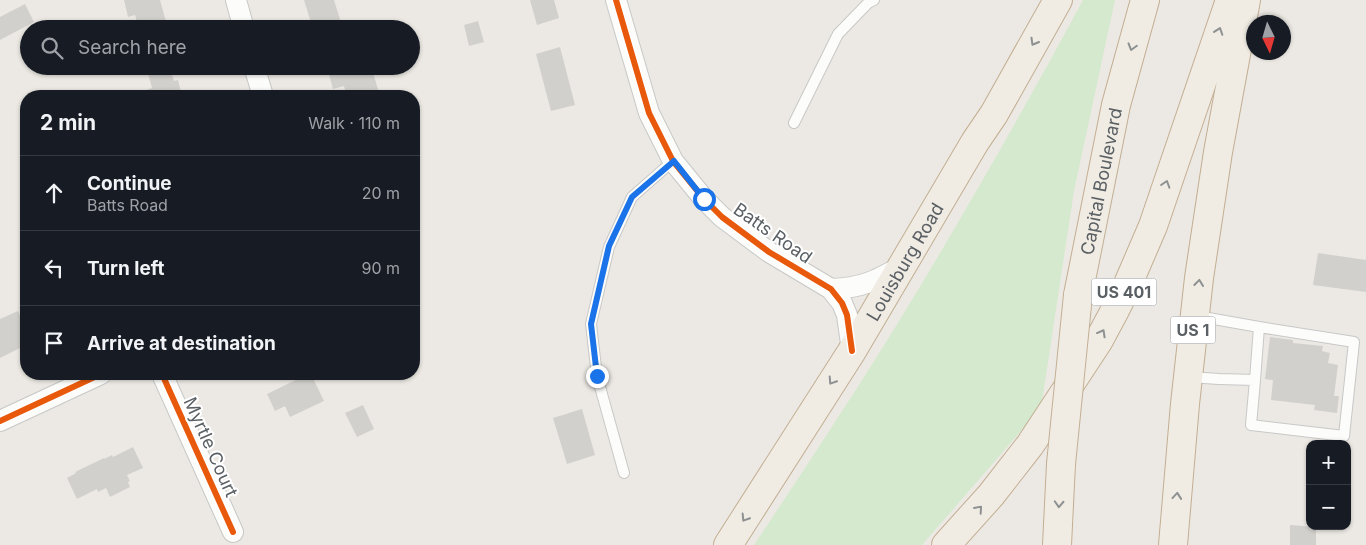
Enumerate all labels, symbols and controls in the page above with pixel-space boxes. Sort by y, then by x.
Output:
north arrow [1246,15,1291,60]
search box [20,20,420,75]
one-way arrow [1213,27,1223,35]
icon: search [38,34,66,62]
text: Search here [78,36,187,59]
one-way arrow [1031,37,1041,46]
one-way arrow [1128,42,1138,51]
street label: Capital Boulevard [1076,106,1126,257]
text: 2 min [40,110,96,135]
text: Walk · 110 m [308,113,400,133]
text: Continue [87,172,172,195]
icon: ahead [40,179,68,207]
one-way arrow [1161,181,1171,189]
text: 20 m [362,183,400,203]
route start [693,188,716,211]
text: Batts Road [87,195,168,215]
street label: Batts Road [730,198,816,268]
street label: Louisburg Road [862,199,947,324]
icon: left [40,254,68,282]
text: Turn left [87,257,165,280]
text: 90 m [361,258,400,278]
road number: US 401 [1092,278,1156,306]
one-way arrow [1193,278,1204,286]
road number: US 1 [1170,316,1216,344]
icon: arrive [40,329,68,357]
one-way arrow [1096,330,1106,339]
text: Arrive at destination [87,332,276,355]
route end [586,365,609,388]
one-way arrow [829,375,838,385]
street label: Myrtle Court [180,394,242,500]
map controls [1306,440,1351,530]
button: + [1306,440,1351,485]
button: − [1306,485,1351,530]
one-way arrow [1171,492,1182,500]
one-way arrow [1054,501,1064,509]
one-way arrow [973,506,982,515]
one-way arrow [741,513,751,522]

